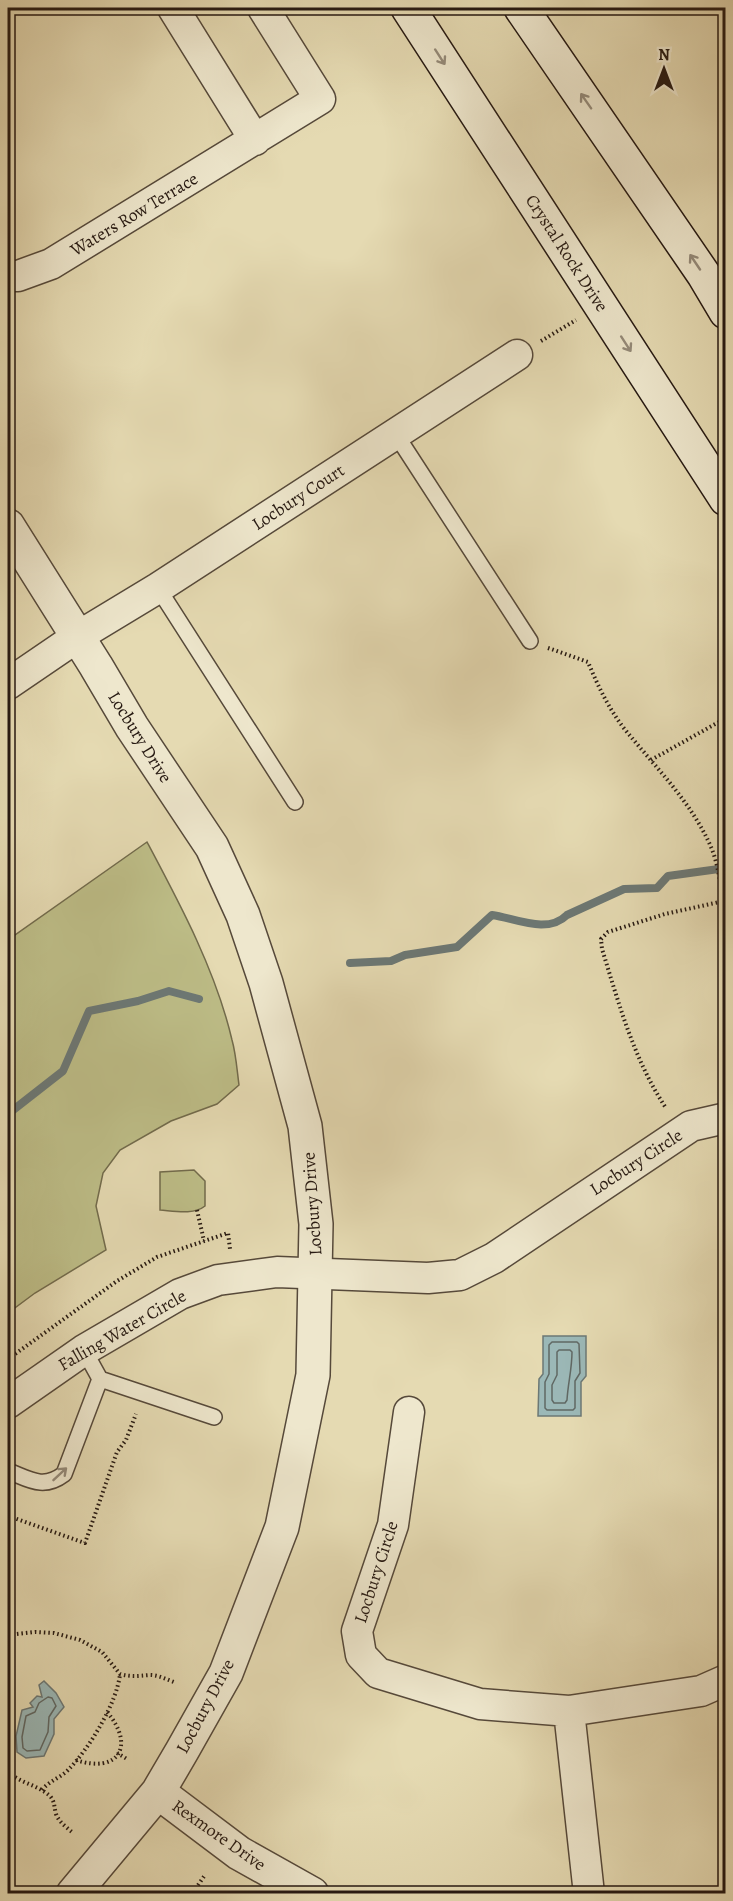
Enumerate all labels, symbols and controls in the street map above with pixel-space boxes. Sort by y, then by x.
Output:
north arrow [634,39,694,99]
text: N [658,44,670,66]
one-way arrow [434,48,446,64]
one-way arrow [580,93,592,109]
street label: Waters Row Terrace [65,166,202,262]
street label: Crystal Rock Drive [520,190,614,316]
one-way arrow [689,254,701,271]
one-way arrow [620,335,632,351]
street label: Locbury Court [247,458,349,536]
street label: Locbury Drive [102,687,178,787]
street label: Locbury Circle [585,1123,687,1201]
street label: Locbury Drive [296,1151,328,1257]
street label: Falling Water Circle [54,1284,190,1376]
one-way arrow [53,1467,68,1481]
street label: Locbury Circle [348,1518,404,1626]
street label: Locbury Drive [170,1655,240,1757]
street label: Rexmore Drive [167,1794,271,1876]

